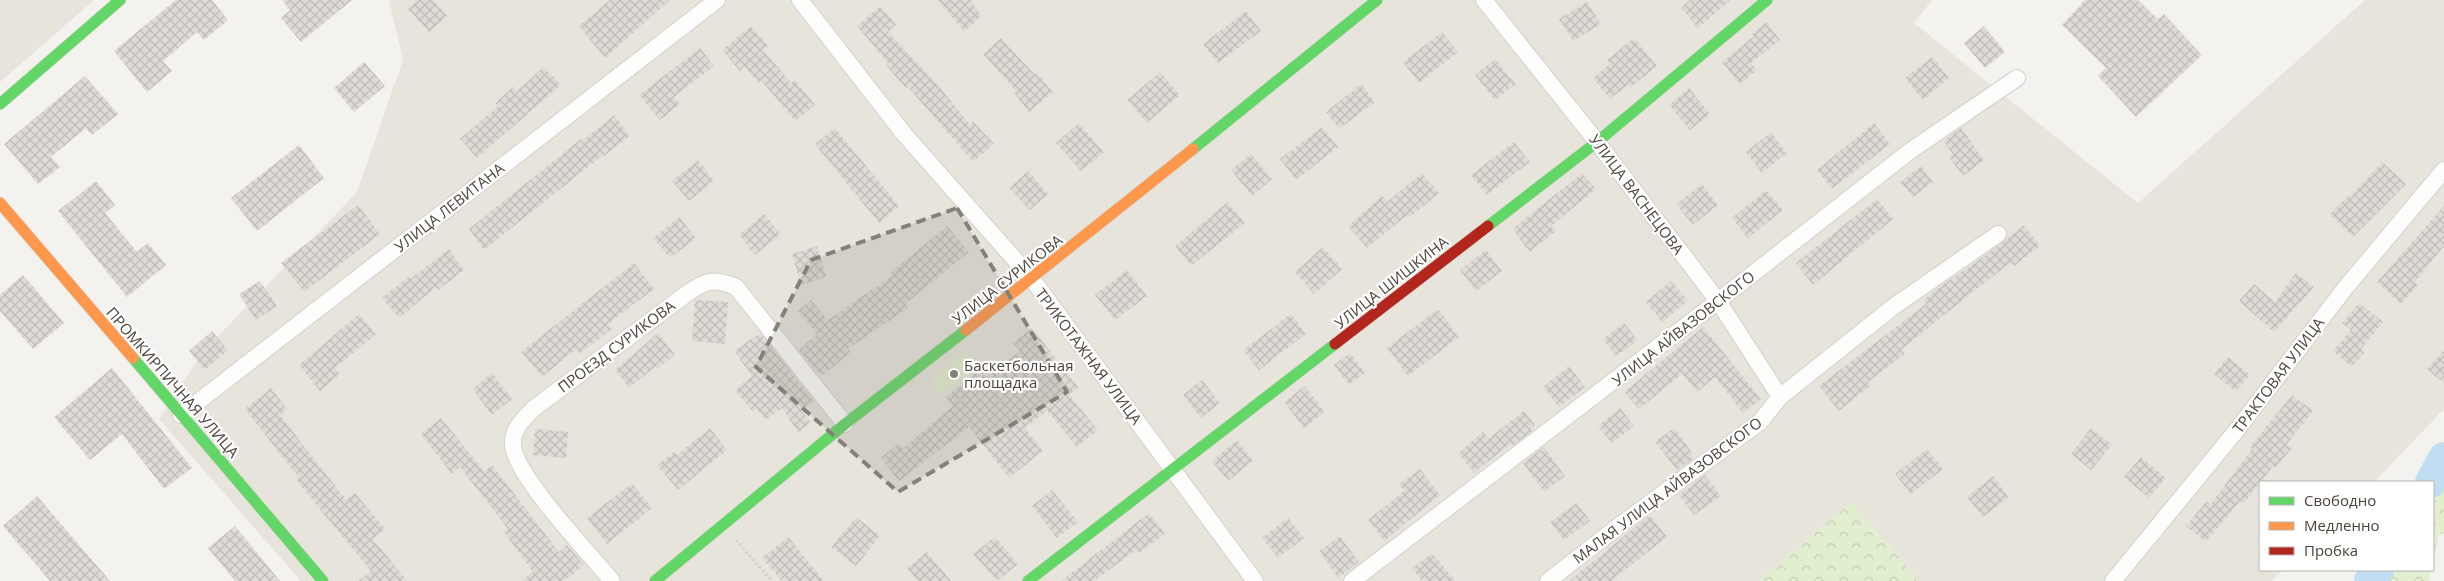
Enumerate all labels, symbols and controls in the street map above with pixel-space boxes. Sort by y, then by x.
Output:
street label: УЛИЦА ВАСНЕЦОВА [1585,130,1689,259]
street label: УЛИЦА ЛЕВИТАНА [390,158,508,256]
street label: УЛИЦА СУРИКОВА [948,229,1067,328]
street label: УЛИЦА ШИШКИНА [1330,231,1452,333]
street label: УЛИЦА АЙВАЗОВСКОГО [1608,266,1758,390]
street label: ТРИКОТАЖНАЯ УЛИЦА [1031,284,1147,429]
street label: ПРОЕЗД СУРИКОВА [553,295,679,397]
street label: ПРОМКИРПИЧНАЯ УЛИЦА [102,303,244,462]
street label: ТРАКТОВАЯ УЛИЦА [2228,313,2328,437]
place label: Баскетбольная площадка [964,355,1073,392]
marker: Баскетбольная площадка [948,368,960,380]
street label: МАЛАЯ УЛИЦА АЙВАЗОВСКОГО [1568,412,1766,568]
legend [2259,481,2434,571]
text: Свободно [2304,490,2376,510]
text: Медленно [2304,515,2380,535]
text: Пробка [2304,540,2358,560]

